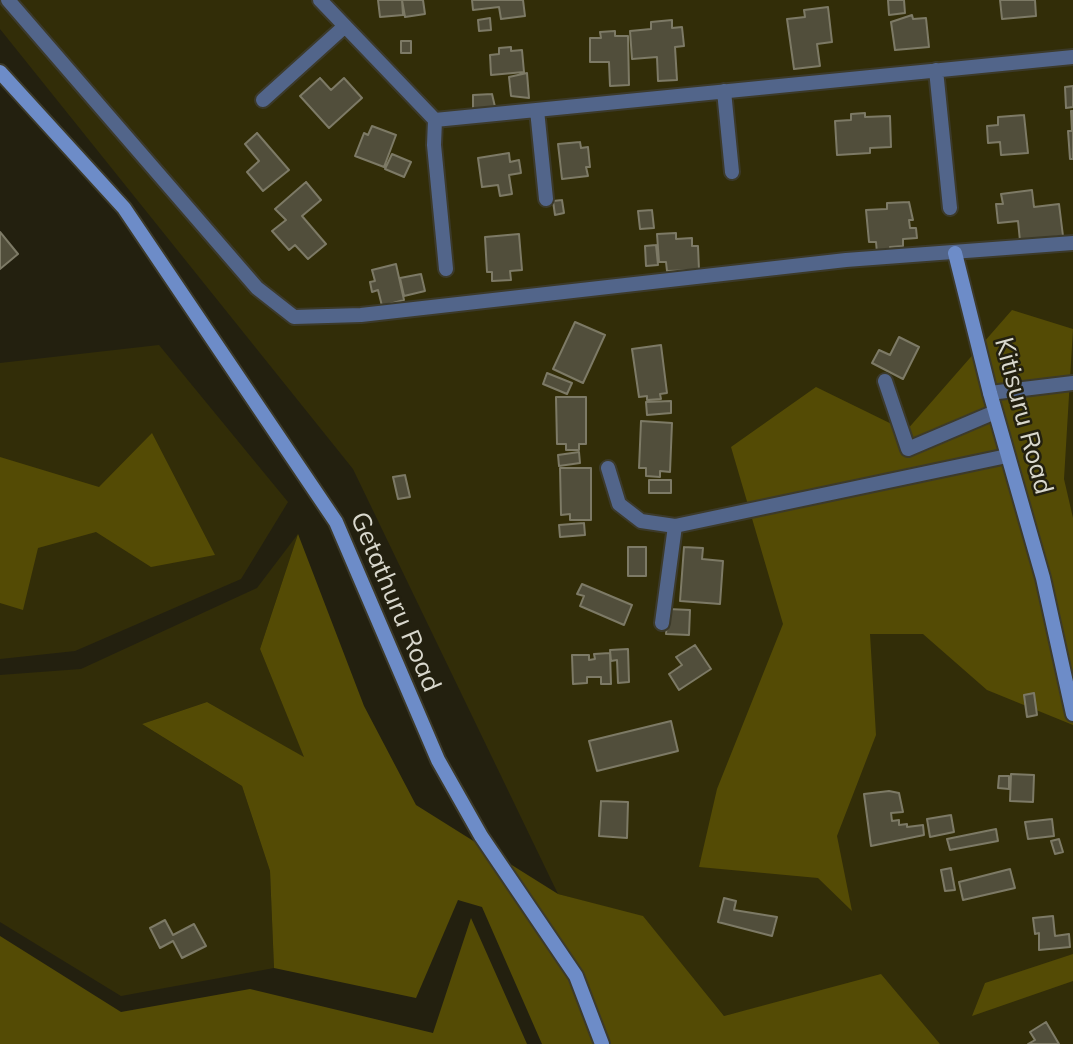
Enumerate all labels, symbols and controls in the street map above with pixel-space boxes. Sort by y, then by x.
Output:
street label: Kitisuru Road [987,334,1059,498]
street label: Getathuru Road [343,507,447,697]

